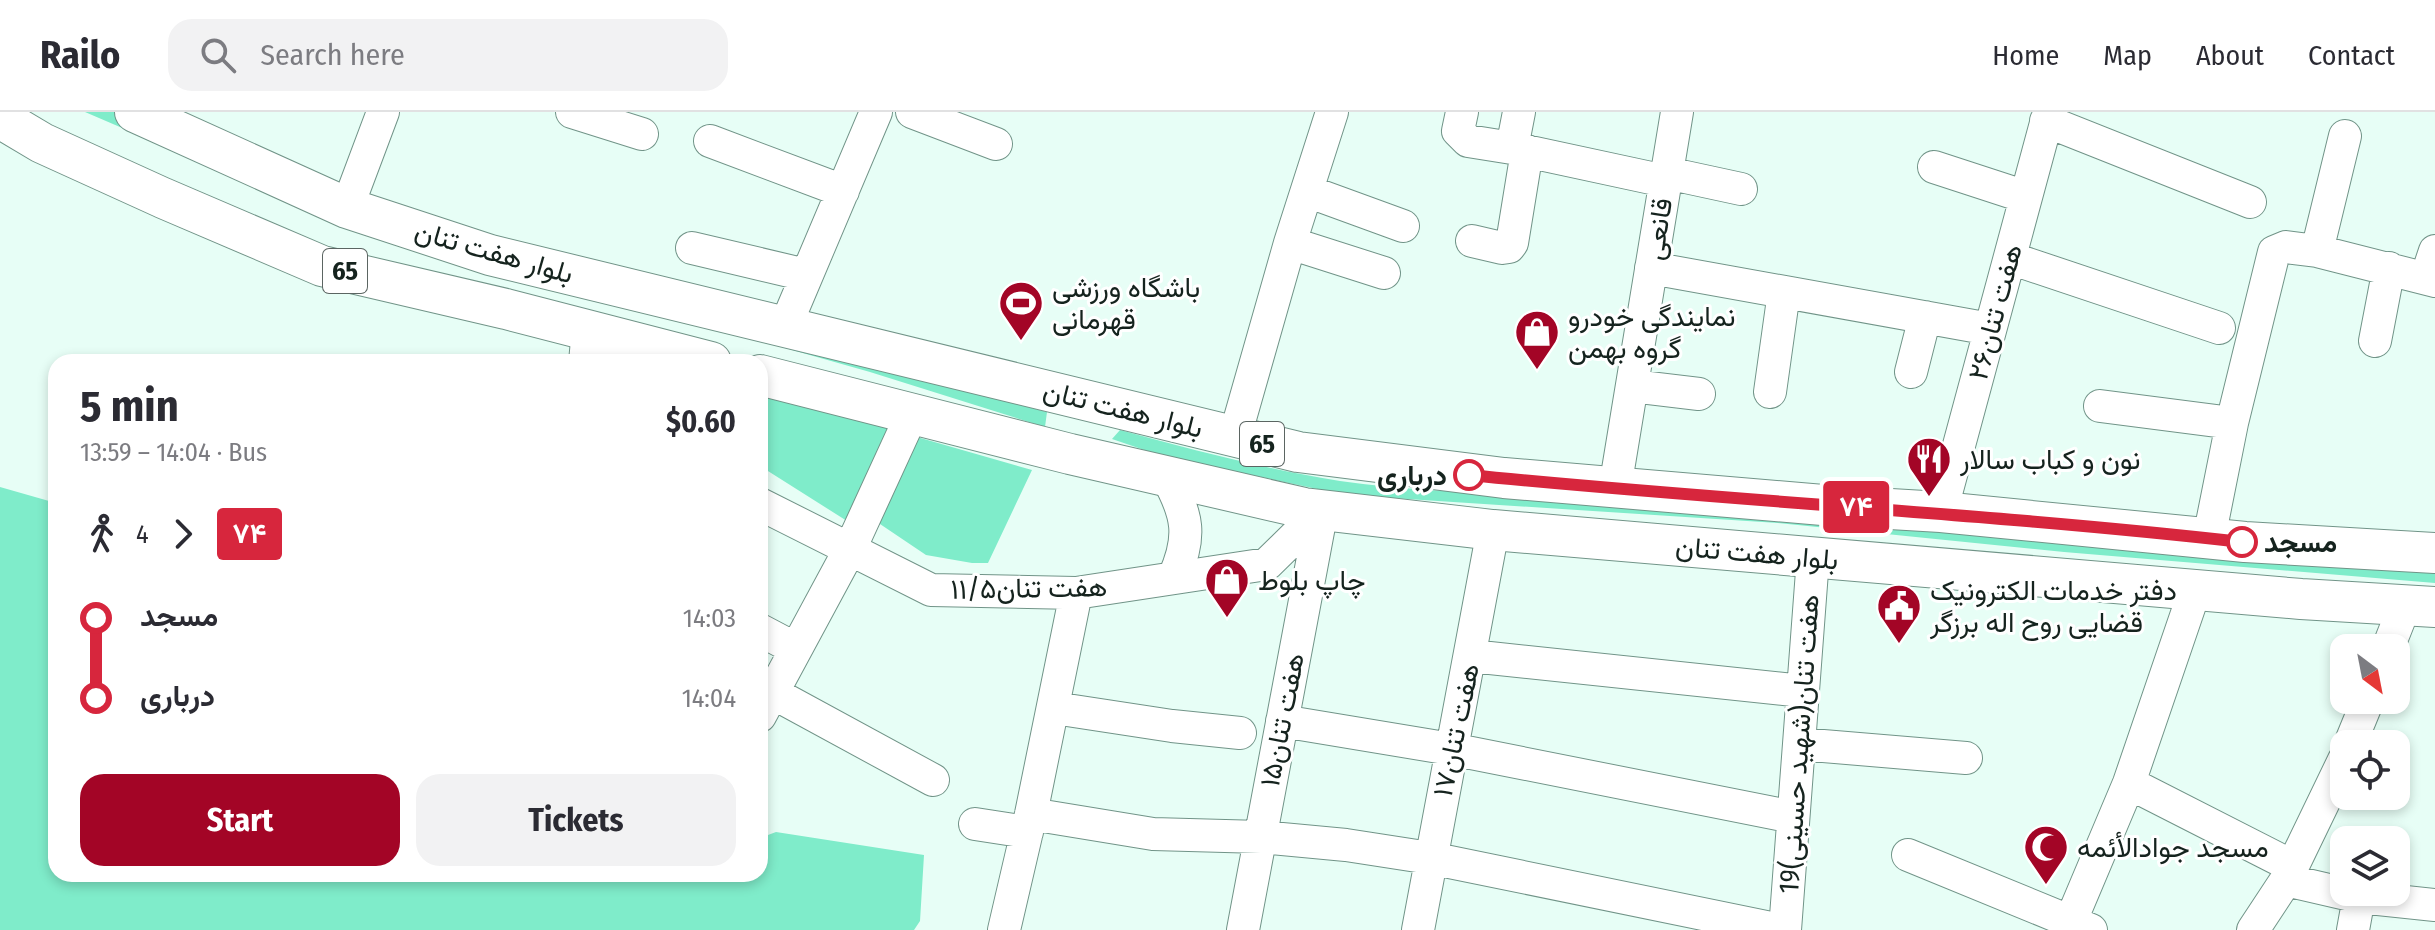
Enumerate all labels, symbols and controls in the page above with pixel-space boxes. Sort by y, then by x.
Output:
search box [168,19,728,91]
text: Railo [40,32,120,78]
icon: search [196,33,240,77]
text: Search here [260,37,405,73]
text: Home [1992,39,2059,72]
text: Map [2103,39,2152,72]
text: About [2196,39,2264,72]
text: Contact [2308,39,2395,72]
street label: قانعی [1637,196,1679,262]
street label: بلوار هفت تنان [411,214,577,291]
street label: هفت تنان۲۶ [1961,240,2029,384]
road number: 65 [323,249,367,293]
place label: باشگاه ورزشی قهرمانی [1052,271,1200,337]
sports icon: باشگاه ورزشی قهرمانی [997,279,1045,342]
place label: نمایندگی خودرو گروه بهمن [1568,300,1736,366]
shop icon: نمایندگی خودرو گروه بهمن [1513,308,1561,371]
street label: بلوار هفت تنان [1040,373,1206,446]
text: 5 min [80,380,179,433]
text: $0.60 [666,404,736,440]
road number: 65 [1240,422,1284,466]
restaurant icon: نون و کباب سالار [1905,435,1953,498]
text: 13:59 – 14:04 · Bus [80,437,267,468]
place label: نون و کباب سالار [1959,443,2140,477]
place label: درباری [1377,459,1447,493]
marker: درباری [1454,460,1484,490]
line badge: ۷۴ [1820,481,1892,533]
text: ۷۴ [1839,490,1873,523]
icon: walk [80,512,124,556]
icon: forward [161,512,205,556]
text: ۷۴ [233,517,266,550]
text: 4 [136,519,149,550]
place label: مسجد [2264,526,2337,559]
marker: مسجد [2227,527,2257,557]
street label: بلوار هفت تنان [1674,529,1840,578]
shop icon: چاپ بلوط [1203,556,1251,619]
place label: چاپ بلوط [1258,564,1366,599]
street label: ۱۱/۵هفت تنان [950,570,1108,606]
place label: دفتر خدمات الکترونیک قضایی روح اله برزگر [1929,574,2177,641]
public building icon: دفتر خدمات الکترونیک قضایی روح اله برزگر [1875,582,1923,645]
street label: 19هفت تنان(شهید حسینی) [1772,593,1827,895]
text: مسجد [140,598,218,634]
text: 14:03 [683,603,736,634]
north arrow [2330,634,2410,714]
map controls [2330,634,2410,906]
street label: هفت تنان۱۵ [1253,650,1311,790]
street label: هفت تنان۱۷ [1426,660,1486,800]
text: درباری [140,678,215,714]
text: 14:04 [682,683,736,714]
button: locate [2330,730,2410,810]
button: Start [80,774,400,866]
button: Tickets [416,774,736,866]
mosque icon: مسجد جوادالأئمه [2022,823,2070,886]
button: layers [2330,826,2410,906]
place label: مسجد جوادالأئمه [2077,831,2269,865]

